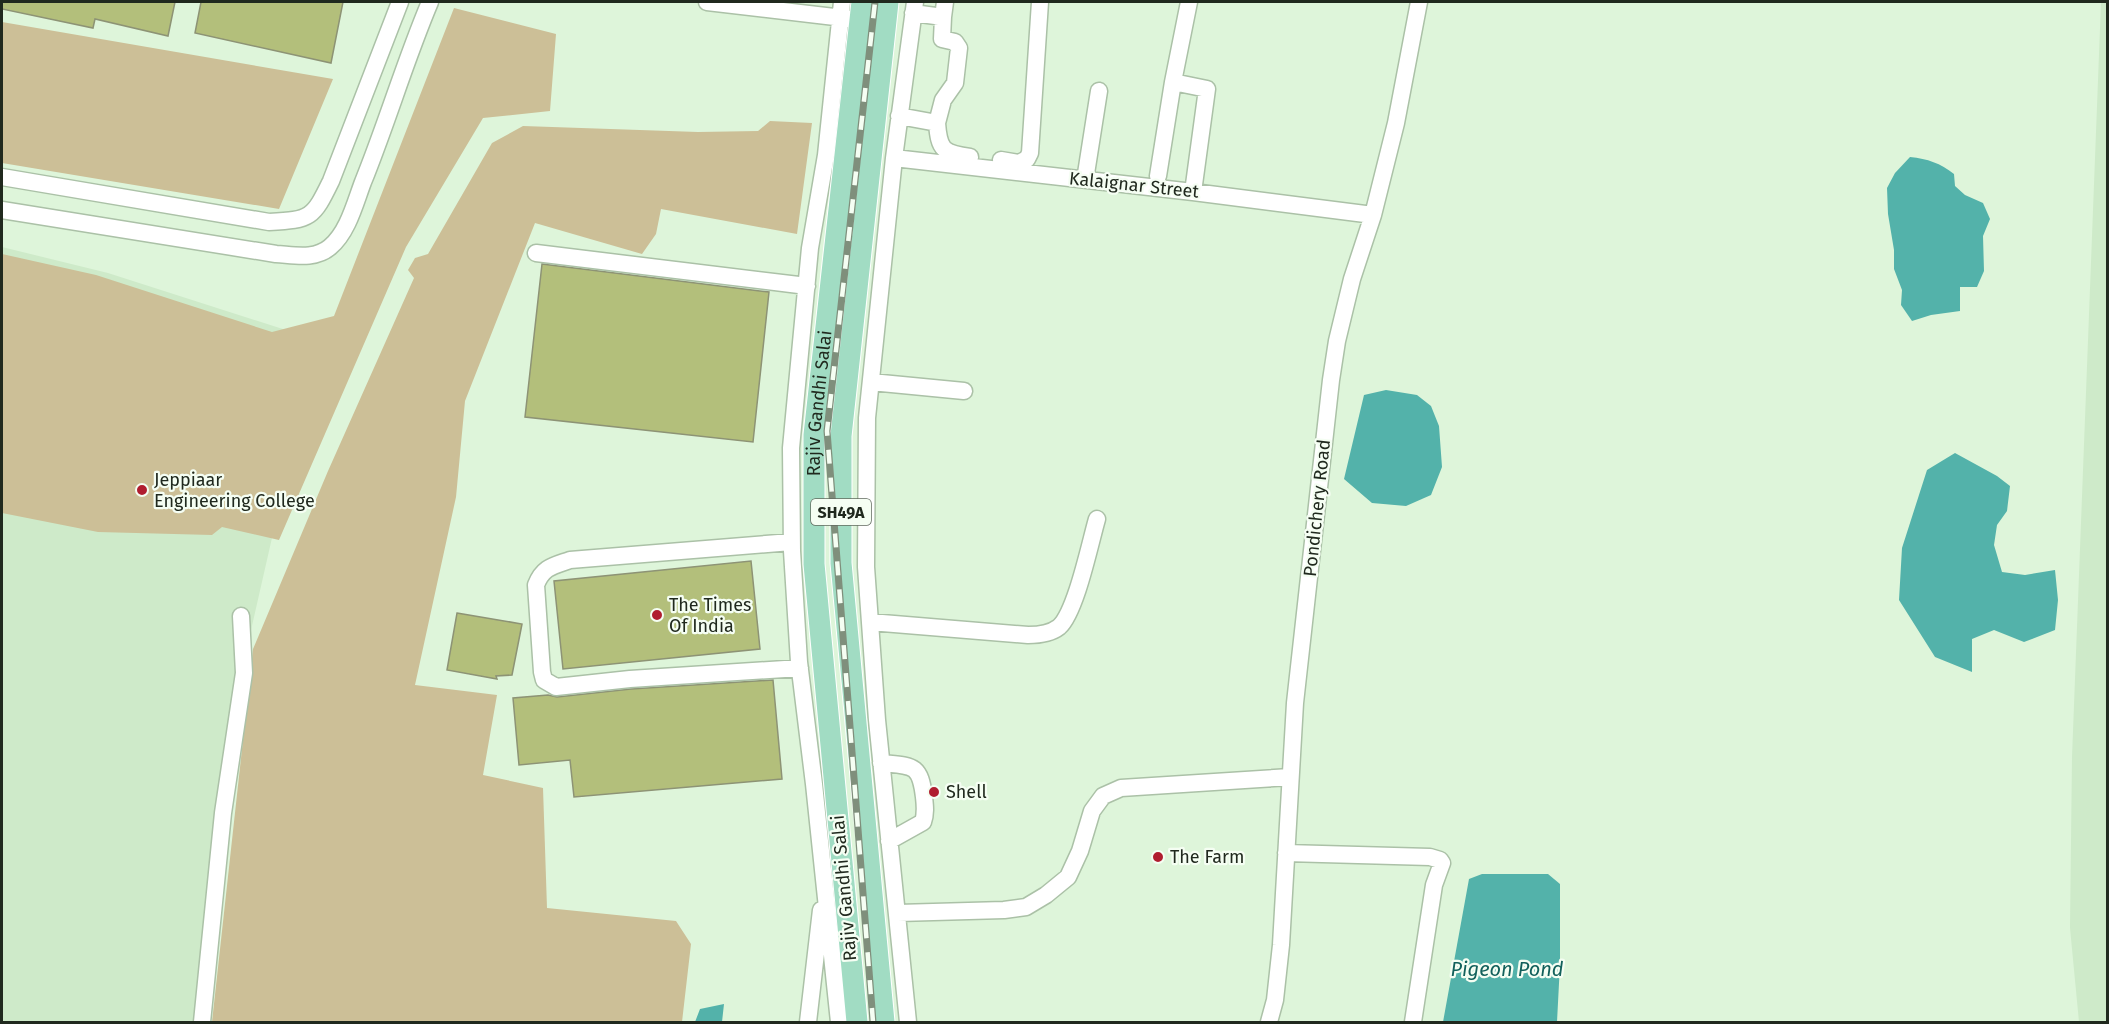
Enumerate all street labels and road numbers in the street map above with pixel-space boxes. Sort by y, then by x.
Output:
street label: Kalaignar Street [1068,167,1200,203]
street label: Rajiv Gandhi Salai [803,329,837,476]
street label: Pondichery Road [1299,438,1335,578]
road number: SH49A [811,499,871,525]
street label: Rajiv Gandhi Salai [827,814,861,962]

